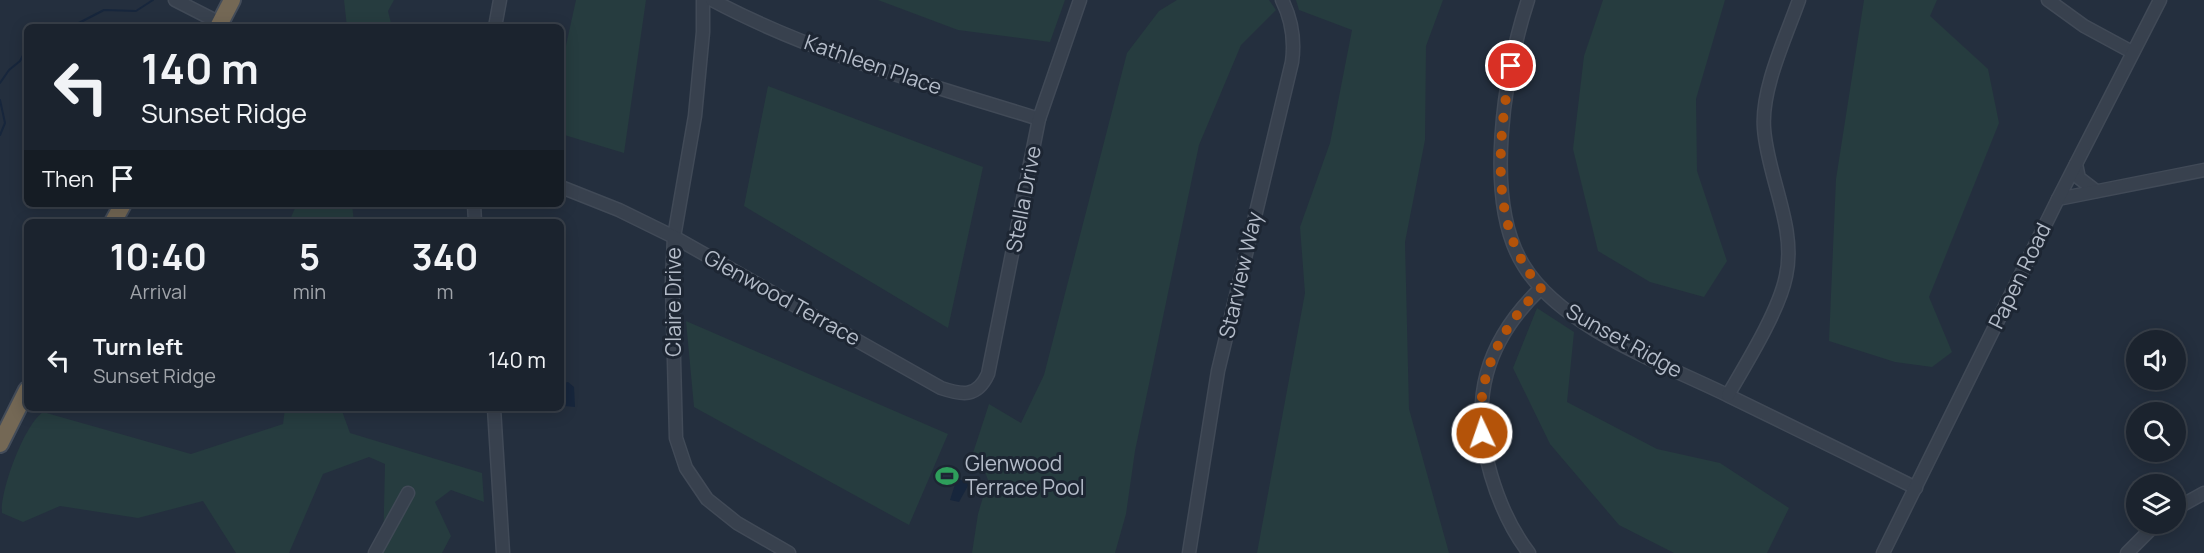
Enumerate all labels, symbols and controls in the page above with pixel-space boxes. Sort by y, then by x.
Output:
street label: Kathleen Place [801,27,946,101]
text: 140 m [141,39,259,97]
pin [1485,40,1536,91]
icon: left [42,48,120,126]
icon: arrive [1494,49,1527,82]
text: Sunset Ridge [141,94,307,131]
street label: Stella Drive [999,143,1047,254]
icon: arrive [106,162,139,195]
text: Then [42,164,94,194]
street label: Starview Way [1212,209,1268,341]
street label: Papen Road [1981,218,2057,333]
text: 10:40 [110,232,207,281]
text: 5 [299,232,320,281]
text: 340 [412,232,478,281]
street label: Glenwood Terrace [699,243,866,352]
street label: Claire Drive [659,247,687,357]
text: Arrival [130,278,187,305]
text: min [293,278,326,305]
text: m [437,278,454,305]
street label: Sunset Ridge [1561,297,1688,384]
map controls [2126,330,2186,534]
button: sound [2126,330,2186,390]
text: Turn left [93,332,183,362]
icon: left [42,344,75,377]
text: 140 m [488,345,546,375]
text: Sunset Ridge [93,362,216,389]
position arrow [1450,401,1514,465]
button: search [2126,402,2186,462]
place label: Glenwood Terrace Pool [965,449,1085,501]
sports icon: Glenwood Terrace Pool [934,463,960,489]
button: layers [2126,474,2186,534]

